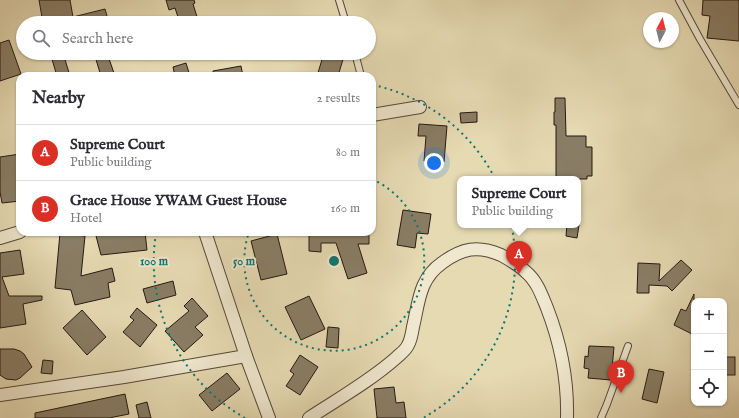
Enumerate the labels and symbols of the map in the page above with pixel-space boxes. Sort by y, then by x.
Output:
north arrow [643,12,679,48]
your location [424,153,444,173]
pin: A [506,241,532,274]
text: 100 m [140,254,169,269]
text: 50 m [233,254,256,269]
centre of rings [327,254,341,268]
pin: B [608,360,634,393]

